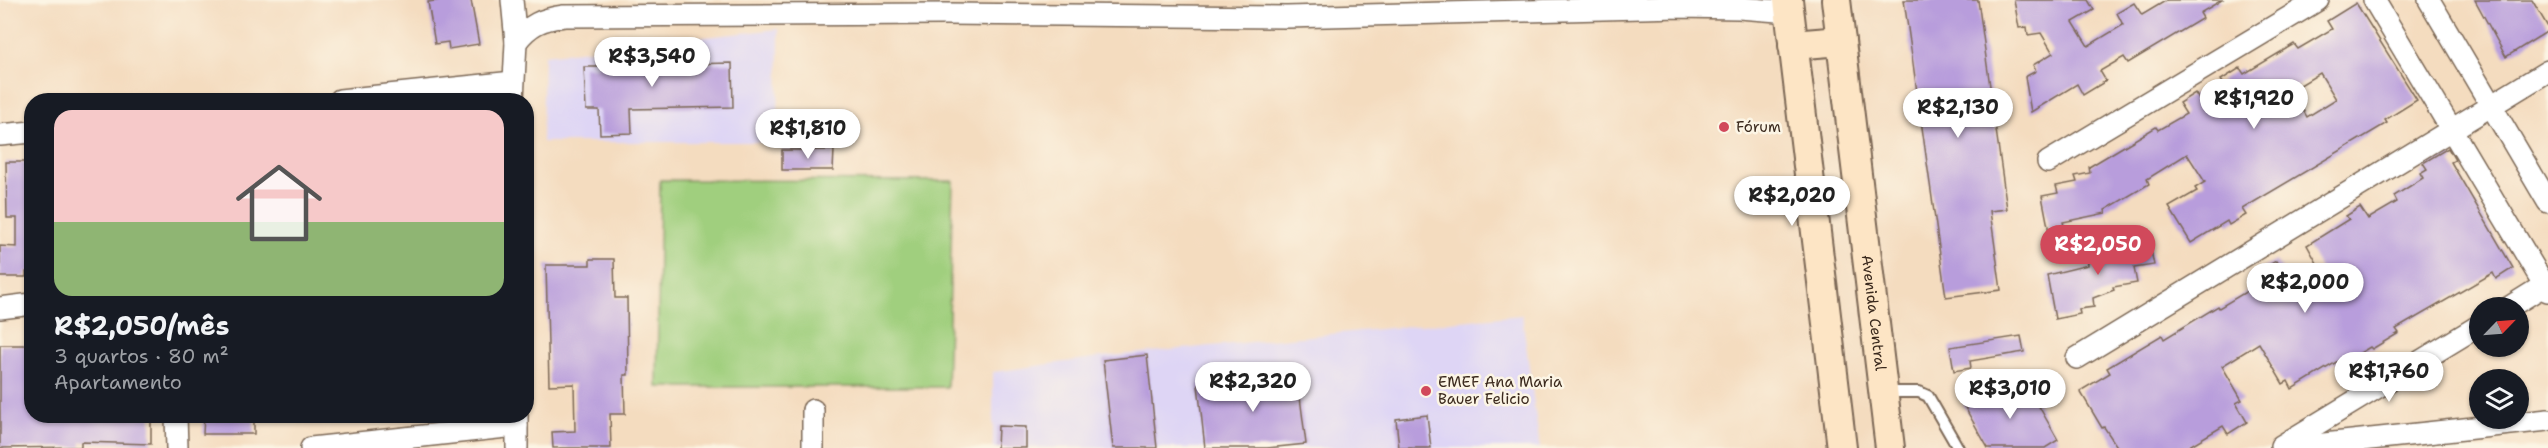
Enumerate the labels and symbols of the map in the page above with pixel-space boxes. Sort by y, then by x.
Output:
pin: R$3,540 [597,37,707,88]
pin: R$1,920 [2199,79,2309,130]
pin: R$2,130 [1903,88,2013,139]
pin: R$1,810 [753,109,863,160]
place label: Fórum [1736,117,1781,137]
marker: Fórum [1717,120,1731,134]
pin: R$2,020 [1737,176,1847,227]
pin: R$2,050 [2043,225,2153,276]
street label: Avenida Central [1857,254,1891,372]
pin: R$2,000 [2250,263,2360,314]
north arrow [2469,297,2529,357]
pin: R$1,760 [2334,352,2444,403]
pin: R$2,320 [1198,362,1308,413]
pin: R$3,010 [1955,369,2065,420]
place label: EMEF Ana Maria Bauer Felicio [1438,372,1563,409]
marker: EMEF Ana Maria Bauer Felicio [1419,384,1433,398]

